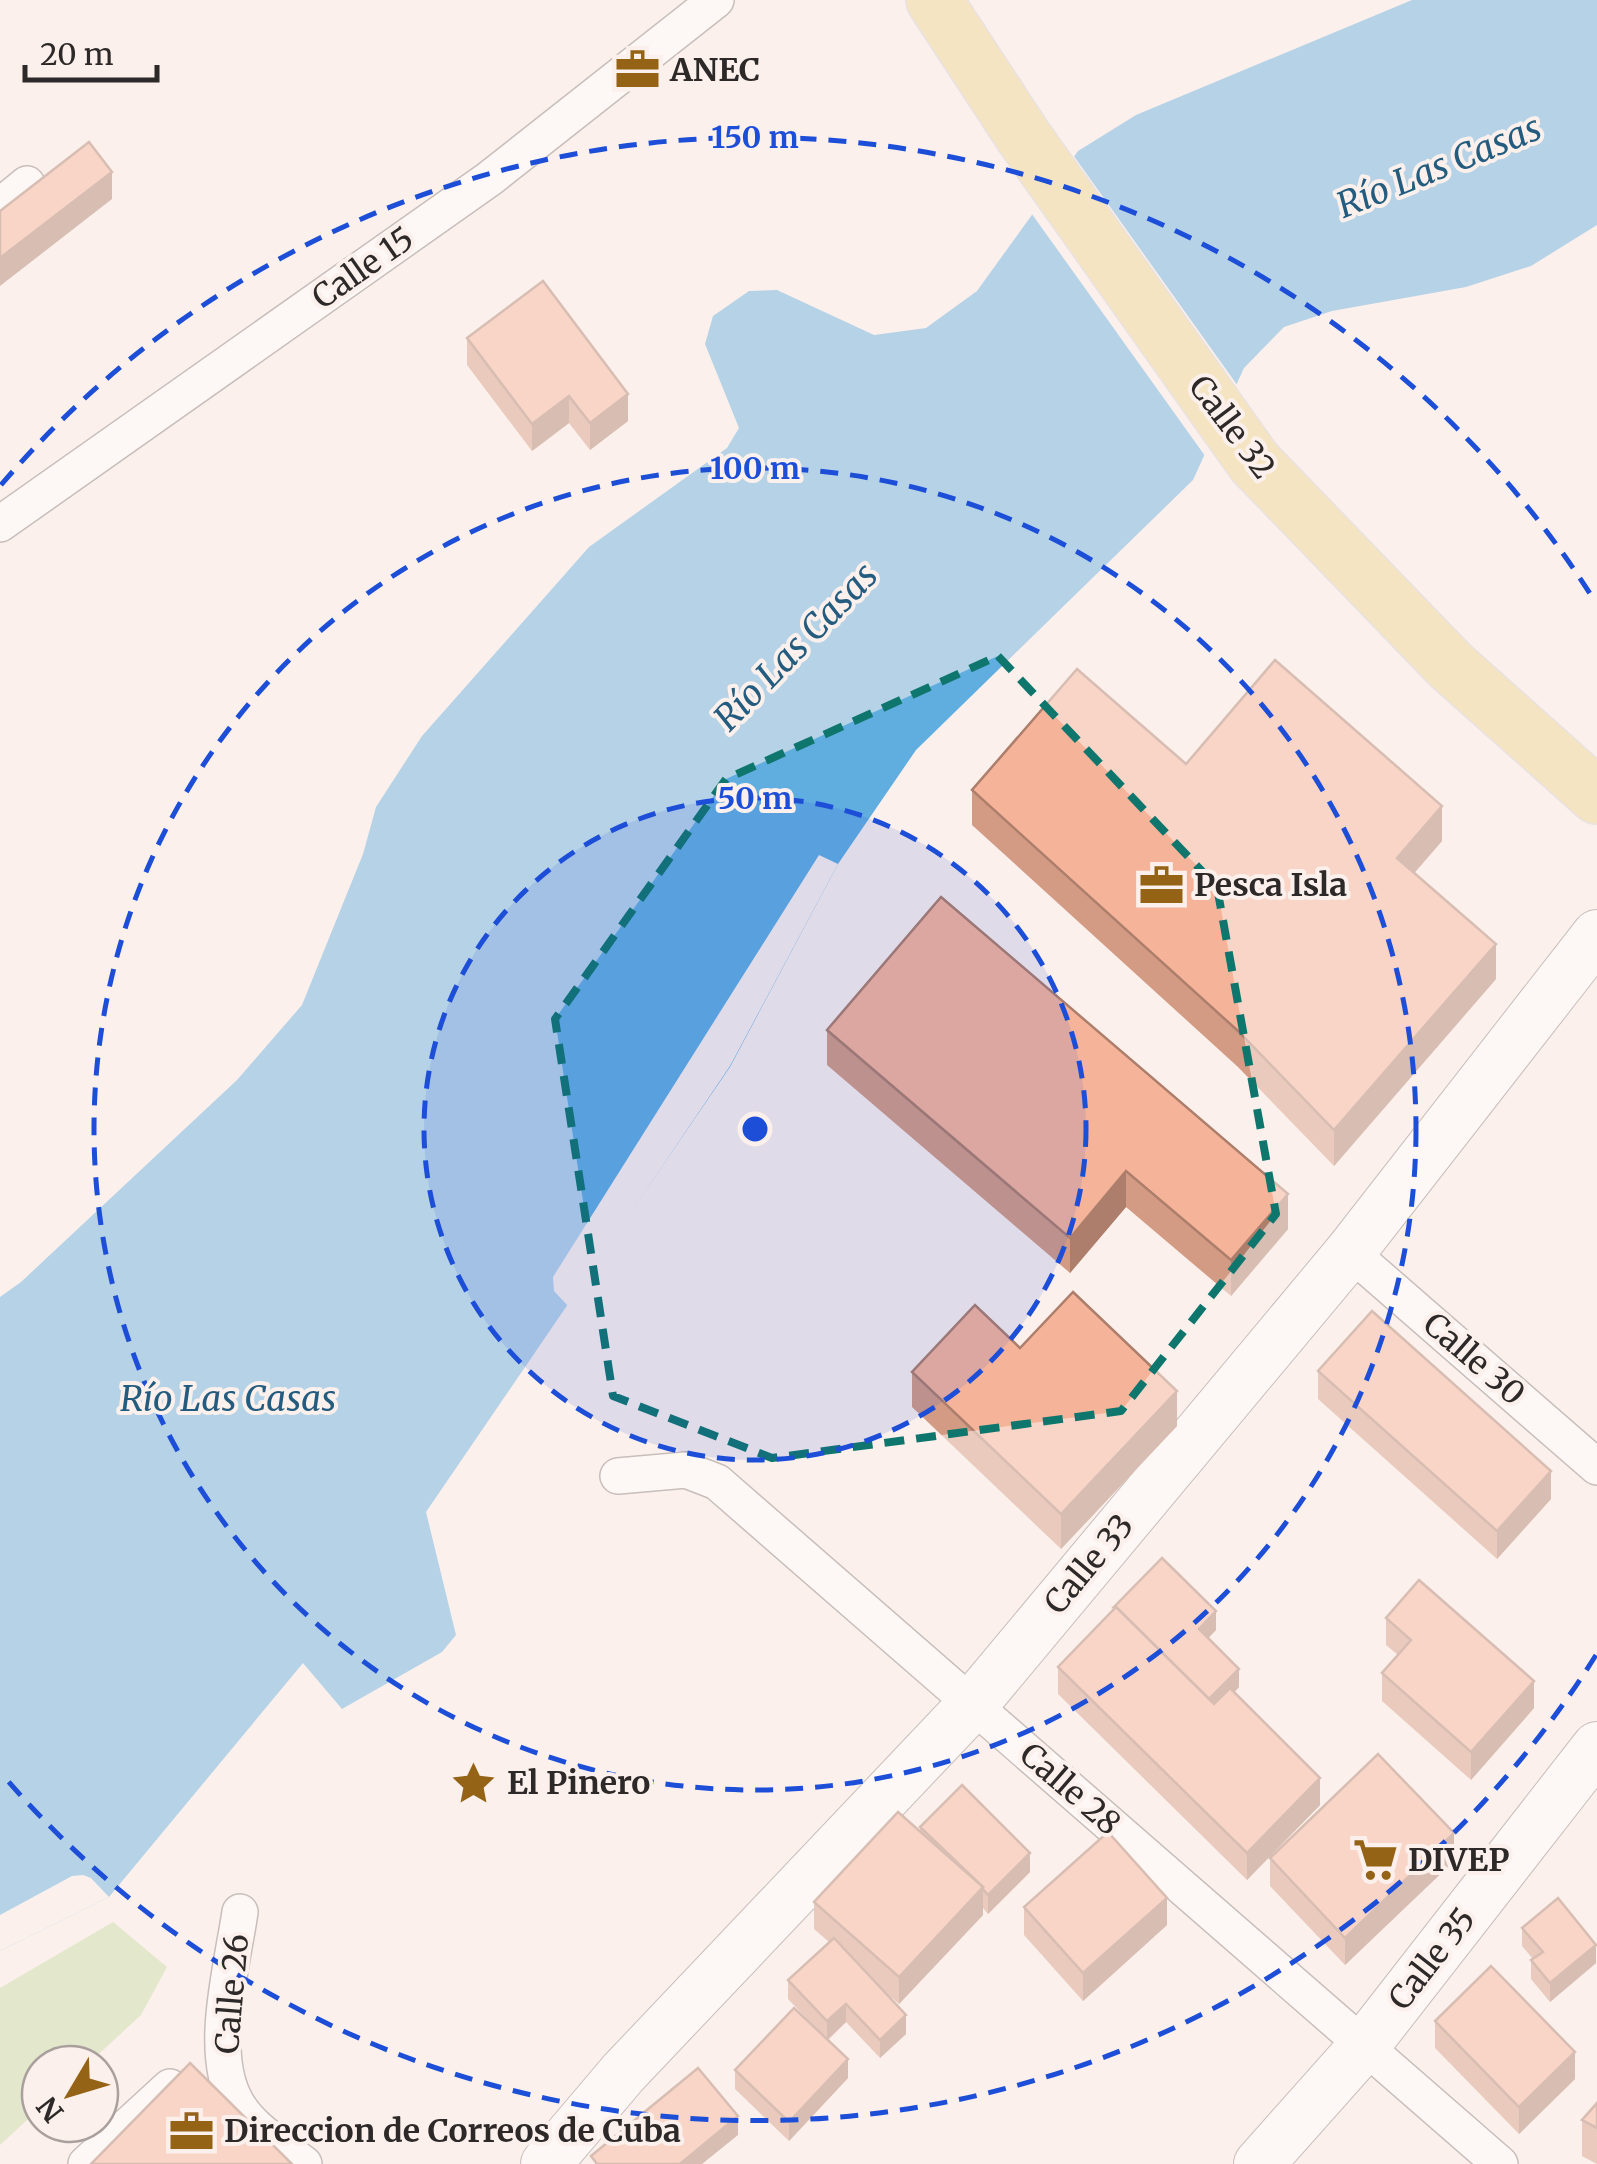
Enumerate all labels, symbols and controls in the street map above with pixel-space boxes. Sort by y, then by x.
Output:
scale bar [25,20,158,82]
text: 20 m [40,35,114,73]
office icon: ANEC [613,46,661,94]
place label: ANEC [669,50,760,90]
water label: Río Las Casas [1331,106,1547,228]
text: 150 m [711,118,799,156]
street label: Calle 15 [305,219,421,317]
street label: Calle 32 [1180,367,1284,487]
text: 100 m [710,449,800,487]
water label: Río Las Casas [705,554,887,740]
text: 50 m [718,779,792,817]
office icon: Pesca Isla [1137,861,1185,909]
place label: Pesca Isla [1194,865,1347,905]
centre of rings [737,1111,773,1147]
street label: Calle 30 [1415,1304,1533,1414]
water label: Río Las Casas [120,1377,336,1421]
street label: Calle 33 [1036,1506,1142,1622]
street label: Calle 28 [1012,1734,1128,1844]
place icon: El Pinero [450,1759,498,1807]
place label: El Pinero [507,1763,650,1803]
supermarket icon: DIVEP [1351,1836,1399,1884]
place label: DIVEP [1408,1840,1509,1880]
street label: Calle 35 [1380,1900,1484,2018]
street label: Calle 26 [207,1932,257,2056]
north arrow [20,2044,120,2144]
text: N [29,2090,71,2129]
office icon: Direccion de Correos de Cuba [167,2107,215,2155]
place label: Direccion de Correos de Cuba [224,2111,681,2151]

